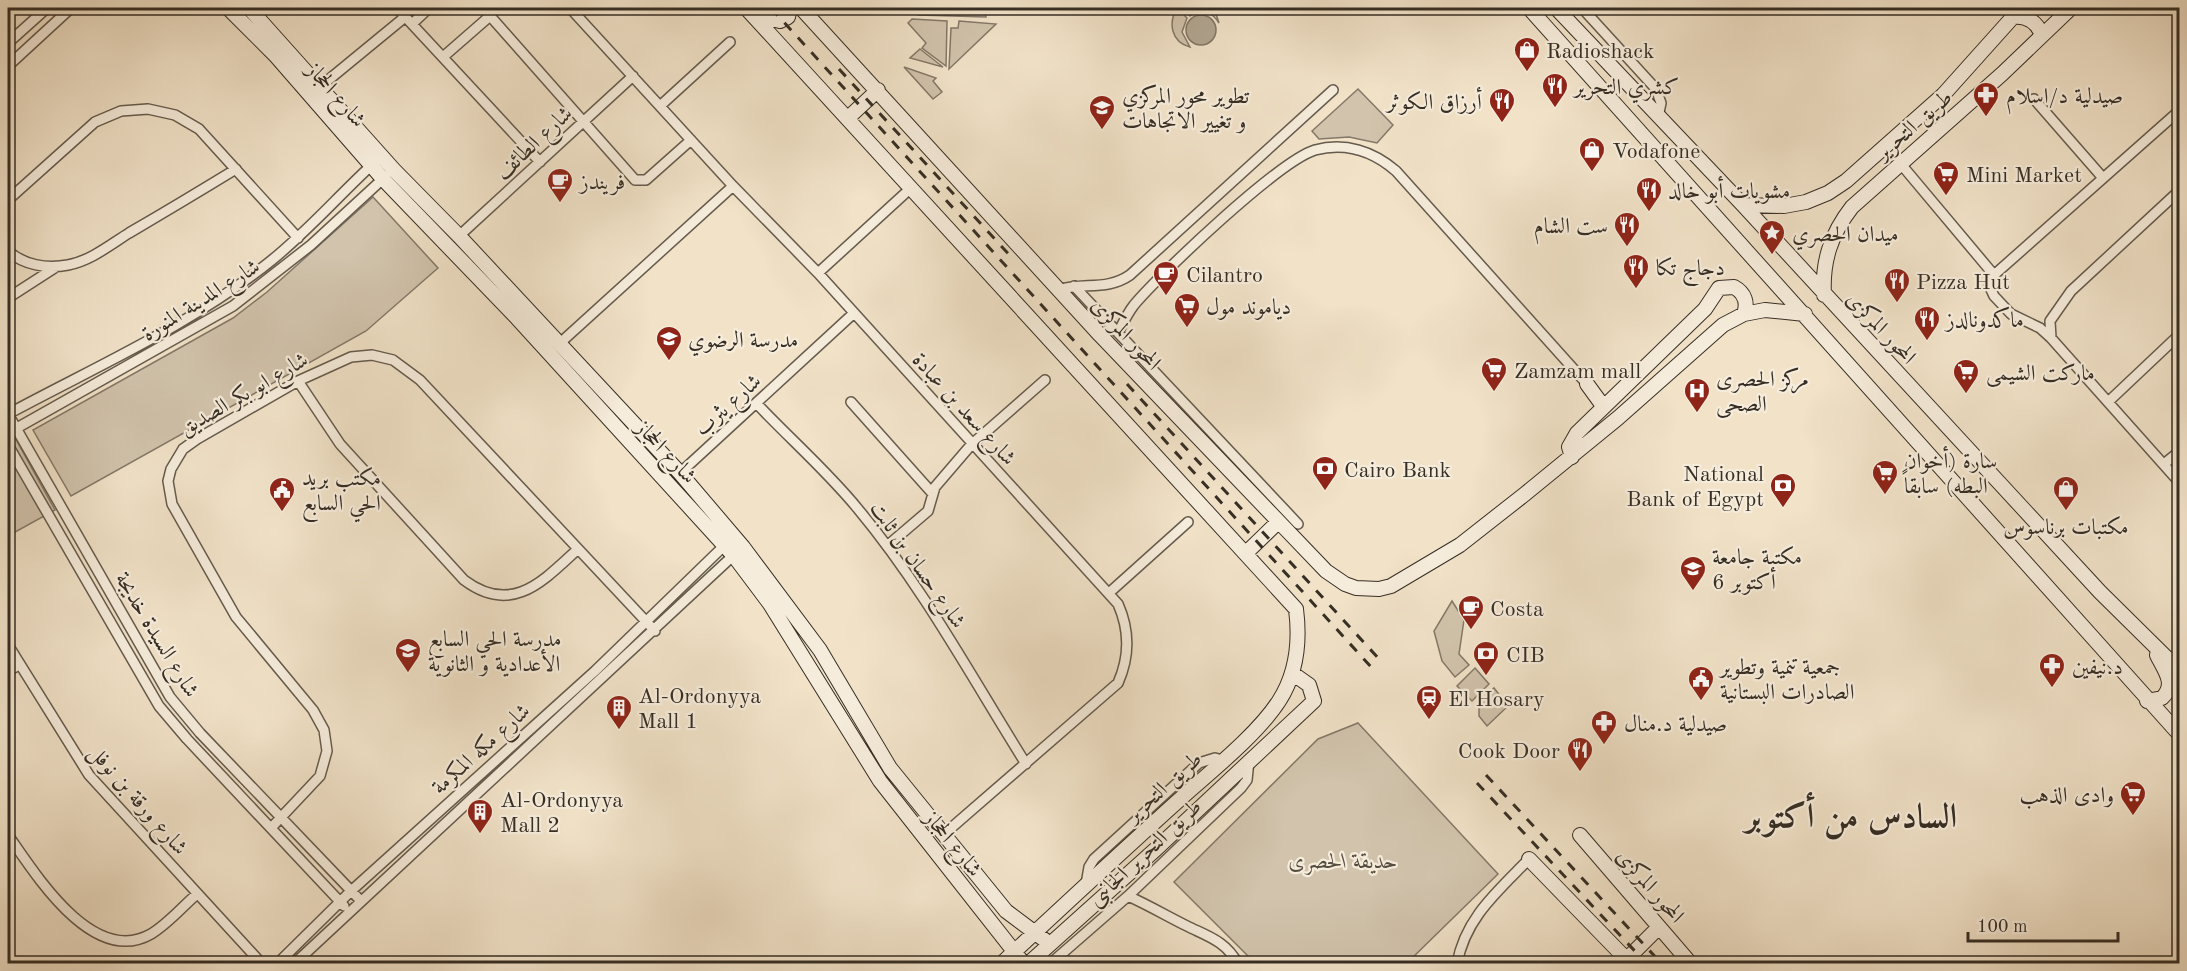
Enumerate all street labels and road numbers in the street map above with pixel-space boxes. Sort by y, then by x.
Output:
street label: شارع الحجاز [296,57,369,136]
street label: طريق التحرير [1870,86,1958,167]
street label: شارع الطائف [492,103,581,189]
street label: شارع المدينة المنورة [138,256,267,351]
street label: المحور المركزى [1840,286,1921,370]
street label: المحور المركزى [1085,292,1166,376]
street label: شارع ابو بكر الصديق [175,348,315,446]
street label: شارع سعد بن عبادة [903,349,1020,474]
street label: شارع يثرب [691,370,770,445]
street label: شارع الحجاز [625,415,700,492]
street label: شارع حسان بن ثابت [861,498,969,636]
street label: شارع السيدة خديجة [105,569,202,704]
street label: شارع مكه المكرمة [427,699,539,803]
street label: شارع ورقة بن نوفل [79,741,191,864]
street label: طريق التحرير [1121,748,1208,830]
street label: طريق التحرير الجانبى [1085,796,1209,914]
street label: شارع الحجاز [914,806,985,885]
street label: المحور المركزى [1610,844,1689,929]

